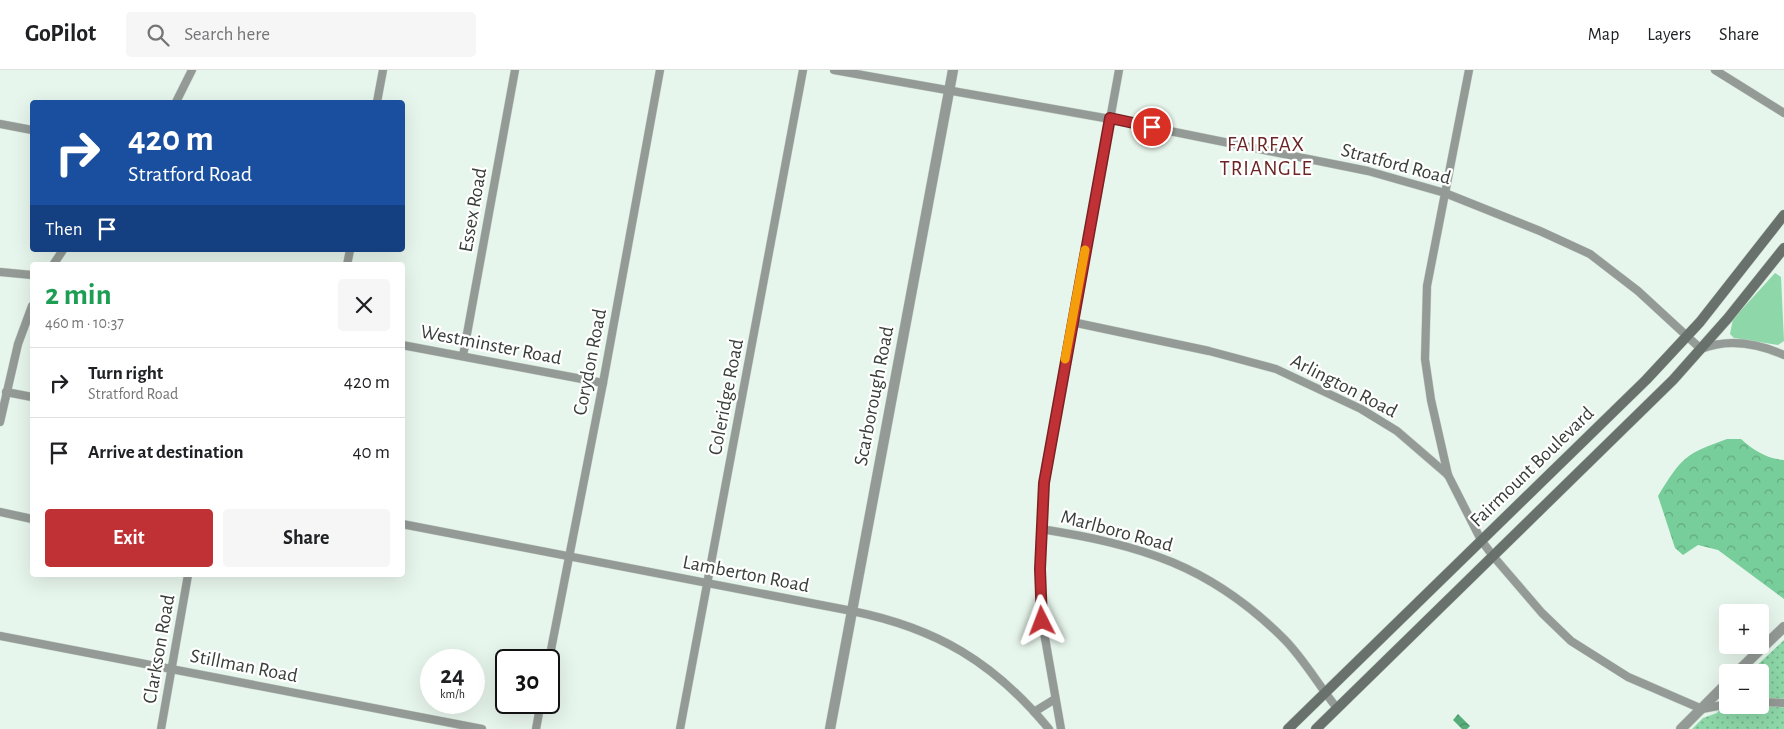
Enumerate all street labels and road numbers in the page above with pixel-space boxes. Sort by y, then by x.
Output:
street label: Stratford Road [1339,140,1453,188]
street label: Essex Road [456,166,490,254]
street label: Corydon Road [570,307,610,417]
street label: Westminster Road [419,322,563,368]
street label: Scarborough Road [851,325,897,467]
street label: Coleridge Road [705,337,747,457]
street label: Arlington Road [1287,351,1401,421]
street label: Fairmount Boulevard [1466,403,1598,531]
street label: Marlboro Road [1059,506,1175,556]
street label: Lamberton Road [681,552,811,596]
street label: Clarkson Road [140,593,178,705]
street label: Stillman Road [189,646,299,686]

